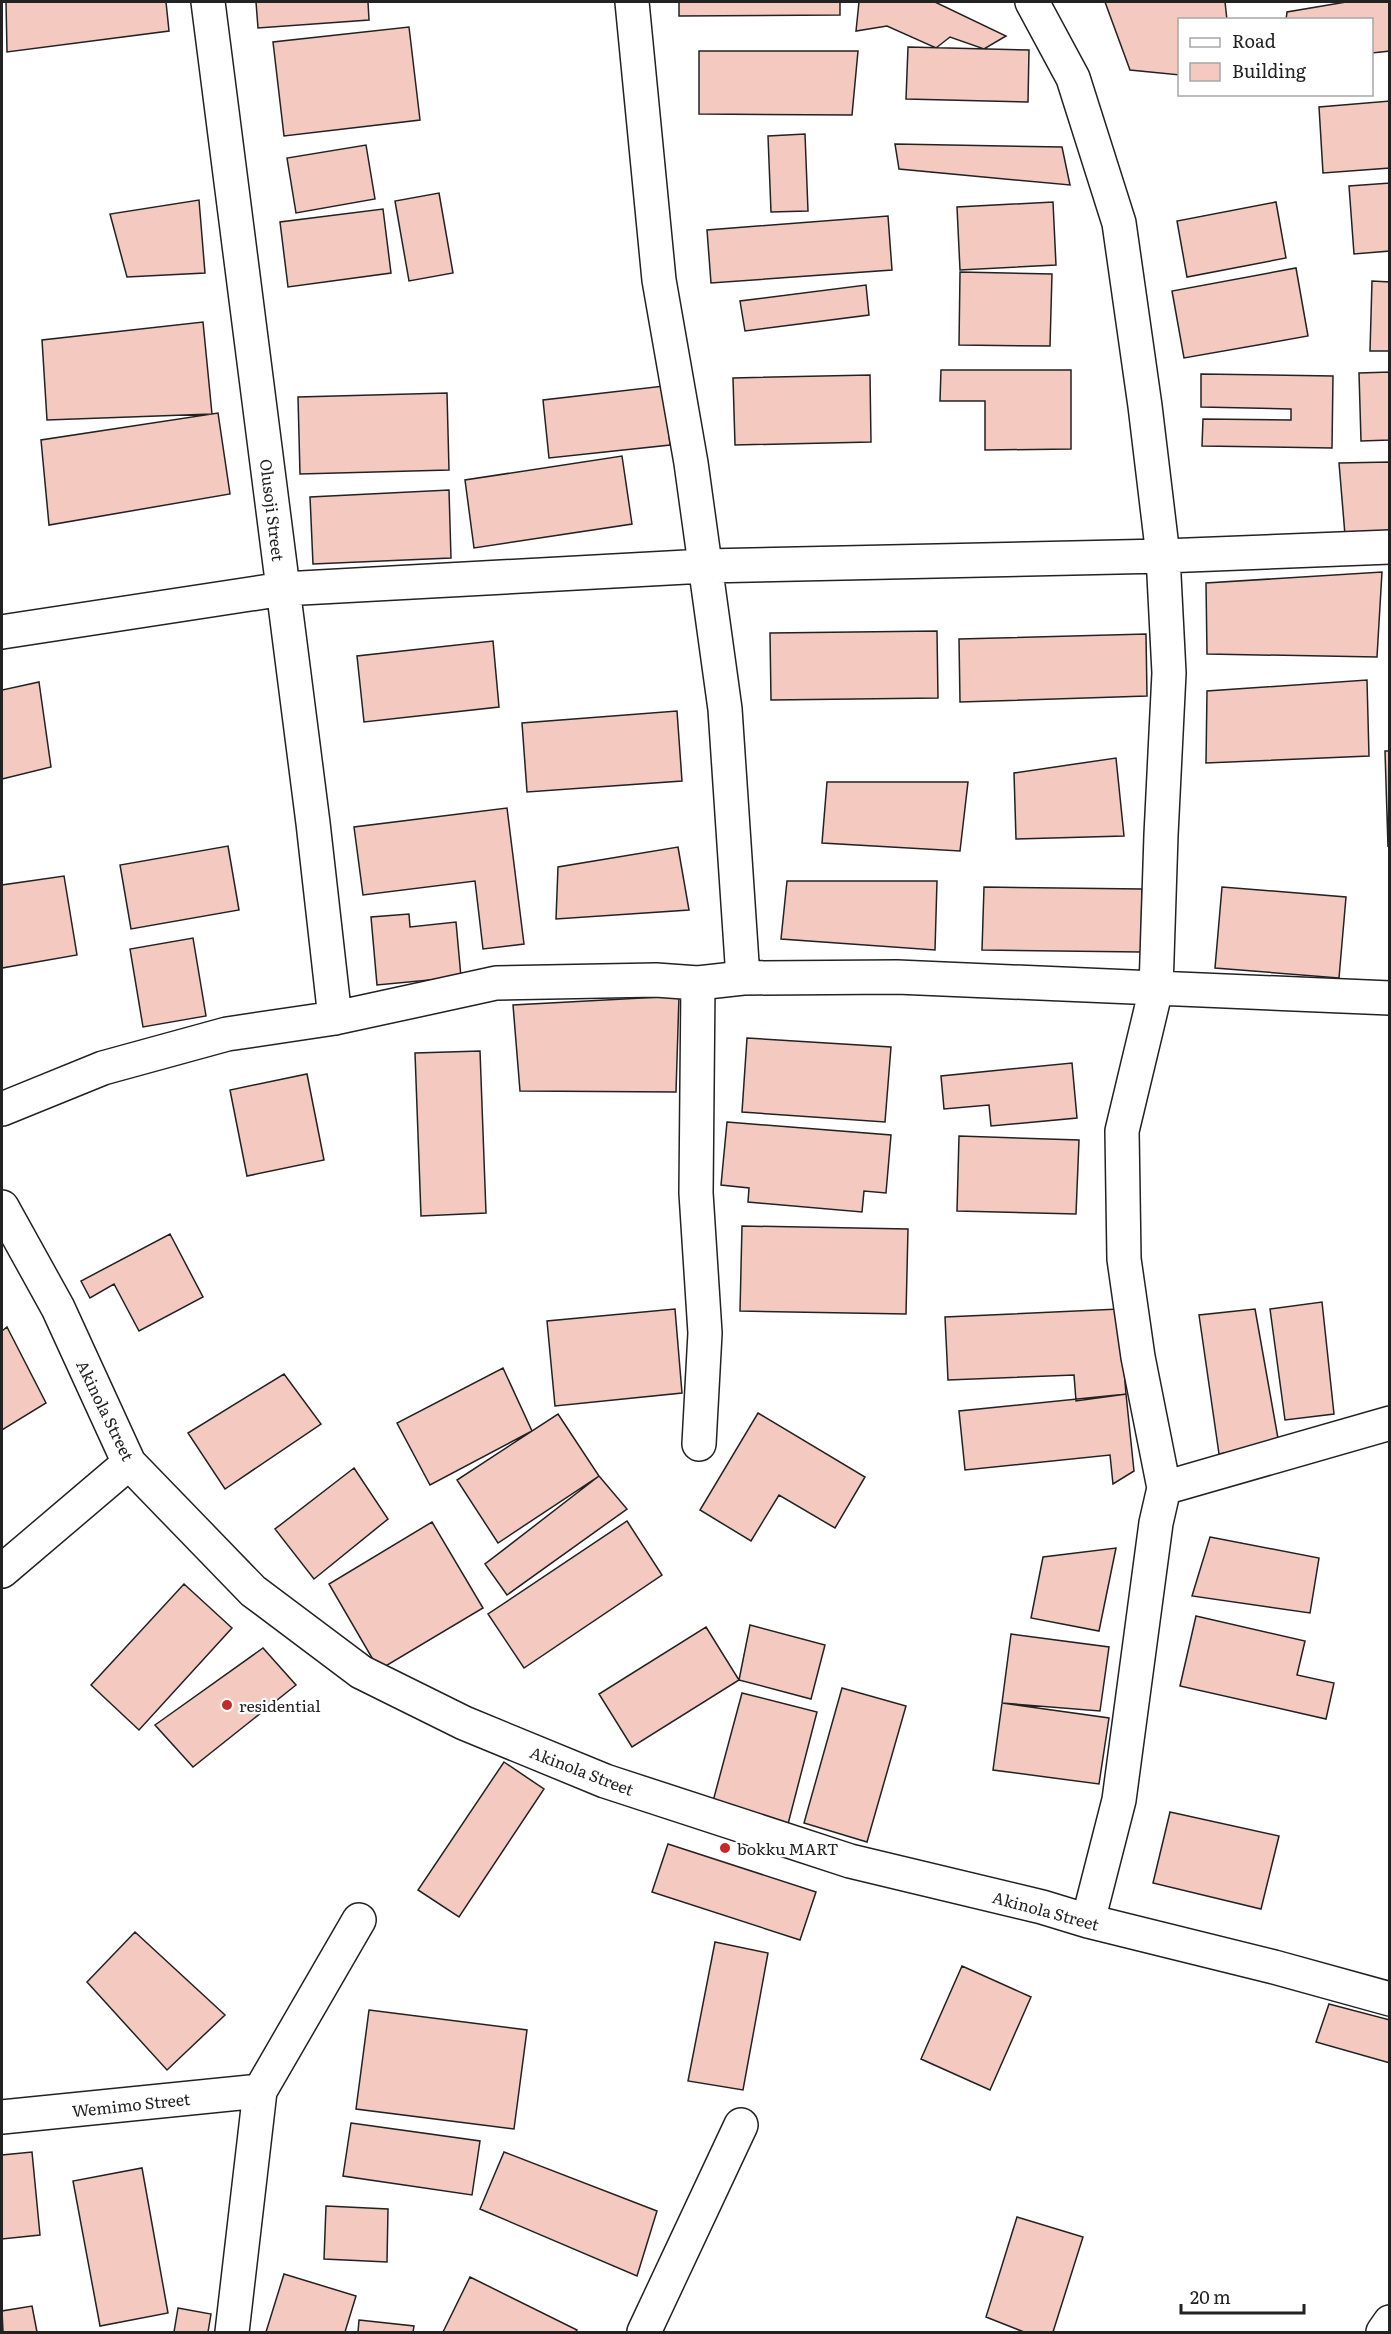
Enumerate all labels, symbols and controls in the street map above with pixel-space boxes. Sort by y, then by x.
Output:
legend [1178,18,1373,96]
text: Road [1232,27,1276,54]
text: Building [1232,57,1307,84]
street label: Olusoji Street [255,457,291,563]
street label: Akinola Street [71,1356,141,1465]
place label: residential [239,1693,321,1717]
marker: residential [220,1698,234,1712]
street label: Akinola Street [527,1739,638,1801]
place label: bokku MART [737,1836,839,1860]
marker: bokku MART [718,1841,732,1855]
street label: Akinola Street [990,1884,1102,1936]
street label: Wemimo Street [71,2086,192,2122]
scale bar [1181,2277,1304,2315]
text: 20 m [1190,2283,1231,2310]

